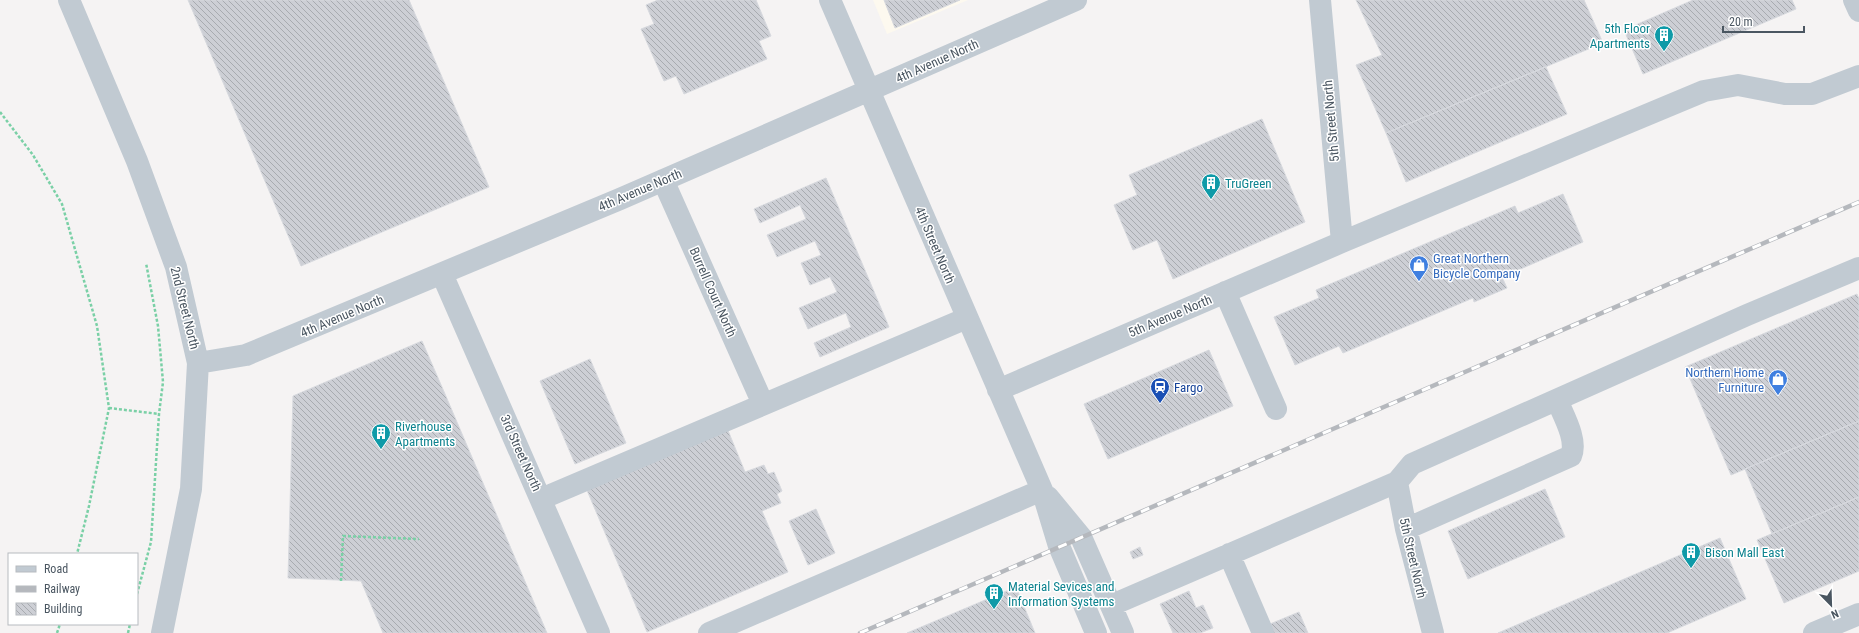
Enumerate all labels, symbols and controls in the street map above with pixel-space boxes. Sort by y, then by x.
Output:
scale bar [1723,8,1804,34]
text: 20 m [1729,15,1753,29]
place label: 5th Floor Apartments [1590,21,1650,51]
building icon: 5th Floor Apartments [1653,24,1675,52]
street label: 4th Avenue North [893,36,981,86]
street label: 5th Street North [1320,80,1342,162]
street label: 4th Avenue North [596,166,684,214]
building icon: TruGreen [1200,172,1222,200]
place label: TruGreen [1225,176,1272,191]
street label: 4th Street North [912,204,958,286]
street label: Burrell Court North [687,245,739,339]
place label: Great Northern Bicycle Company [1433,251,1521,281]
shop icon: Great Northern Bicycle Company [1408,254,1430,282]
street label: 2nd Street North [167,265,203,351]
street label: 4th Avenue North [298,292,386,340]
street label: 5th Avenue North [1126,292,1214,340]
place label: Northern Home Furniture [1685,365,1764,395]
shop icon: Northern Home Furniture [1767,368,1789,396]
station icon: Fargo [1149,376,1171,404]
place label: Fargo [1174,380,1203,395]
street label: 3rd Street North [497,412,545,494]
place label: Riverhouse Apartments [395,419,455,449]
building icon: Riverhouse Apartments [370,422,392,450]
street label: 5th Street North [1396,516,1430,600]
building icon: Bison Mall East [1680,541,1702,569]
place label: Bison Mall East [1705,545,1784,560]
legend [8,553,138,625]
text: Road [44,562,68,576]
place label: Material Sevices and Information Systems [1008,579,1115,609]
text: Railway [44,582,80,596]
building icon: Material Sevices and Information Systems [983,582,1005,610]
north arrow [1811,585,1851,625]
text: Building [44,602,82,616]
text: N [1829,606,1840,621]

